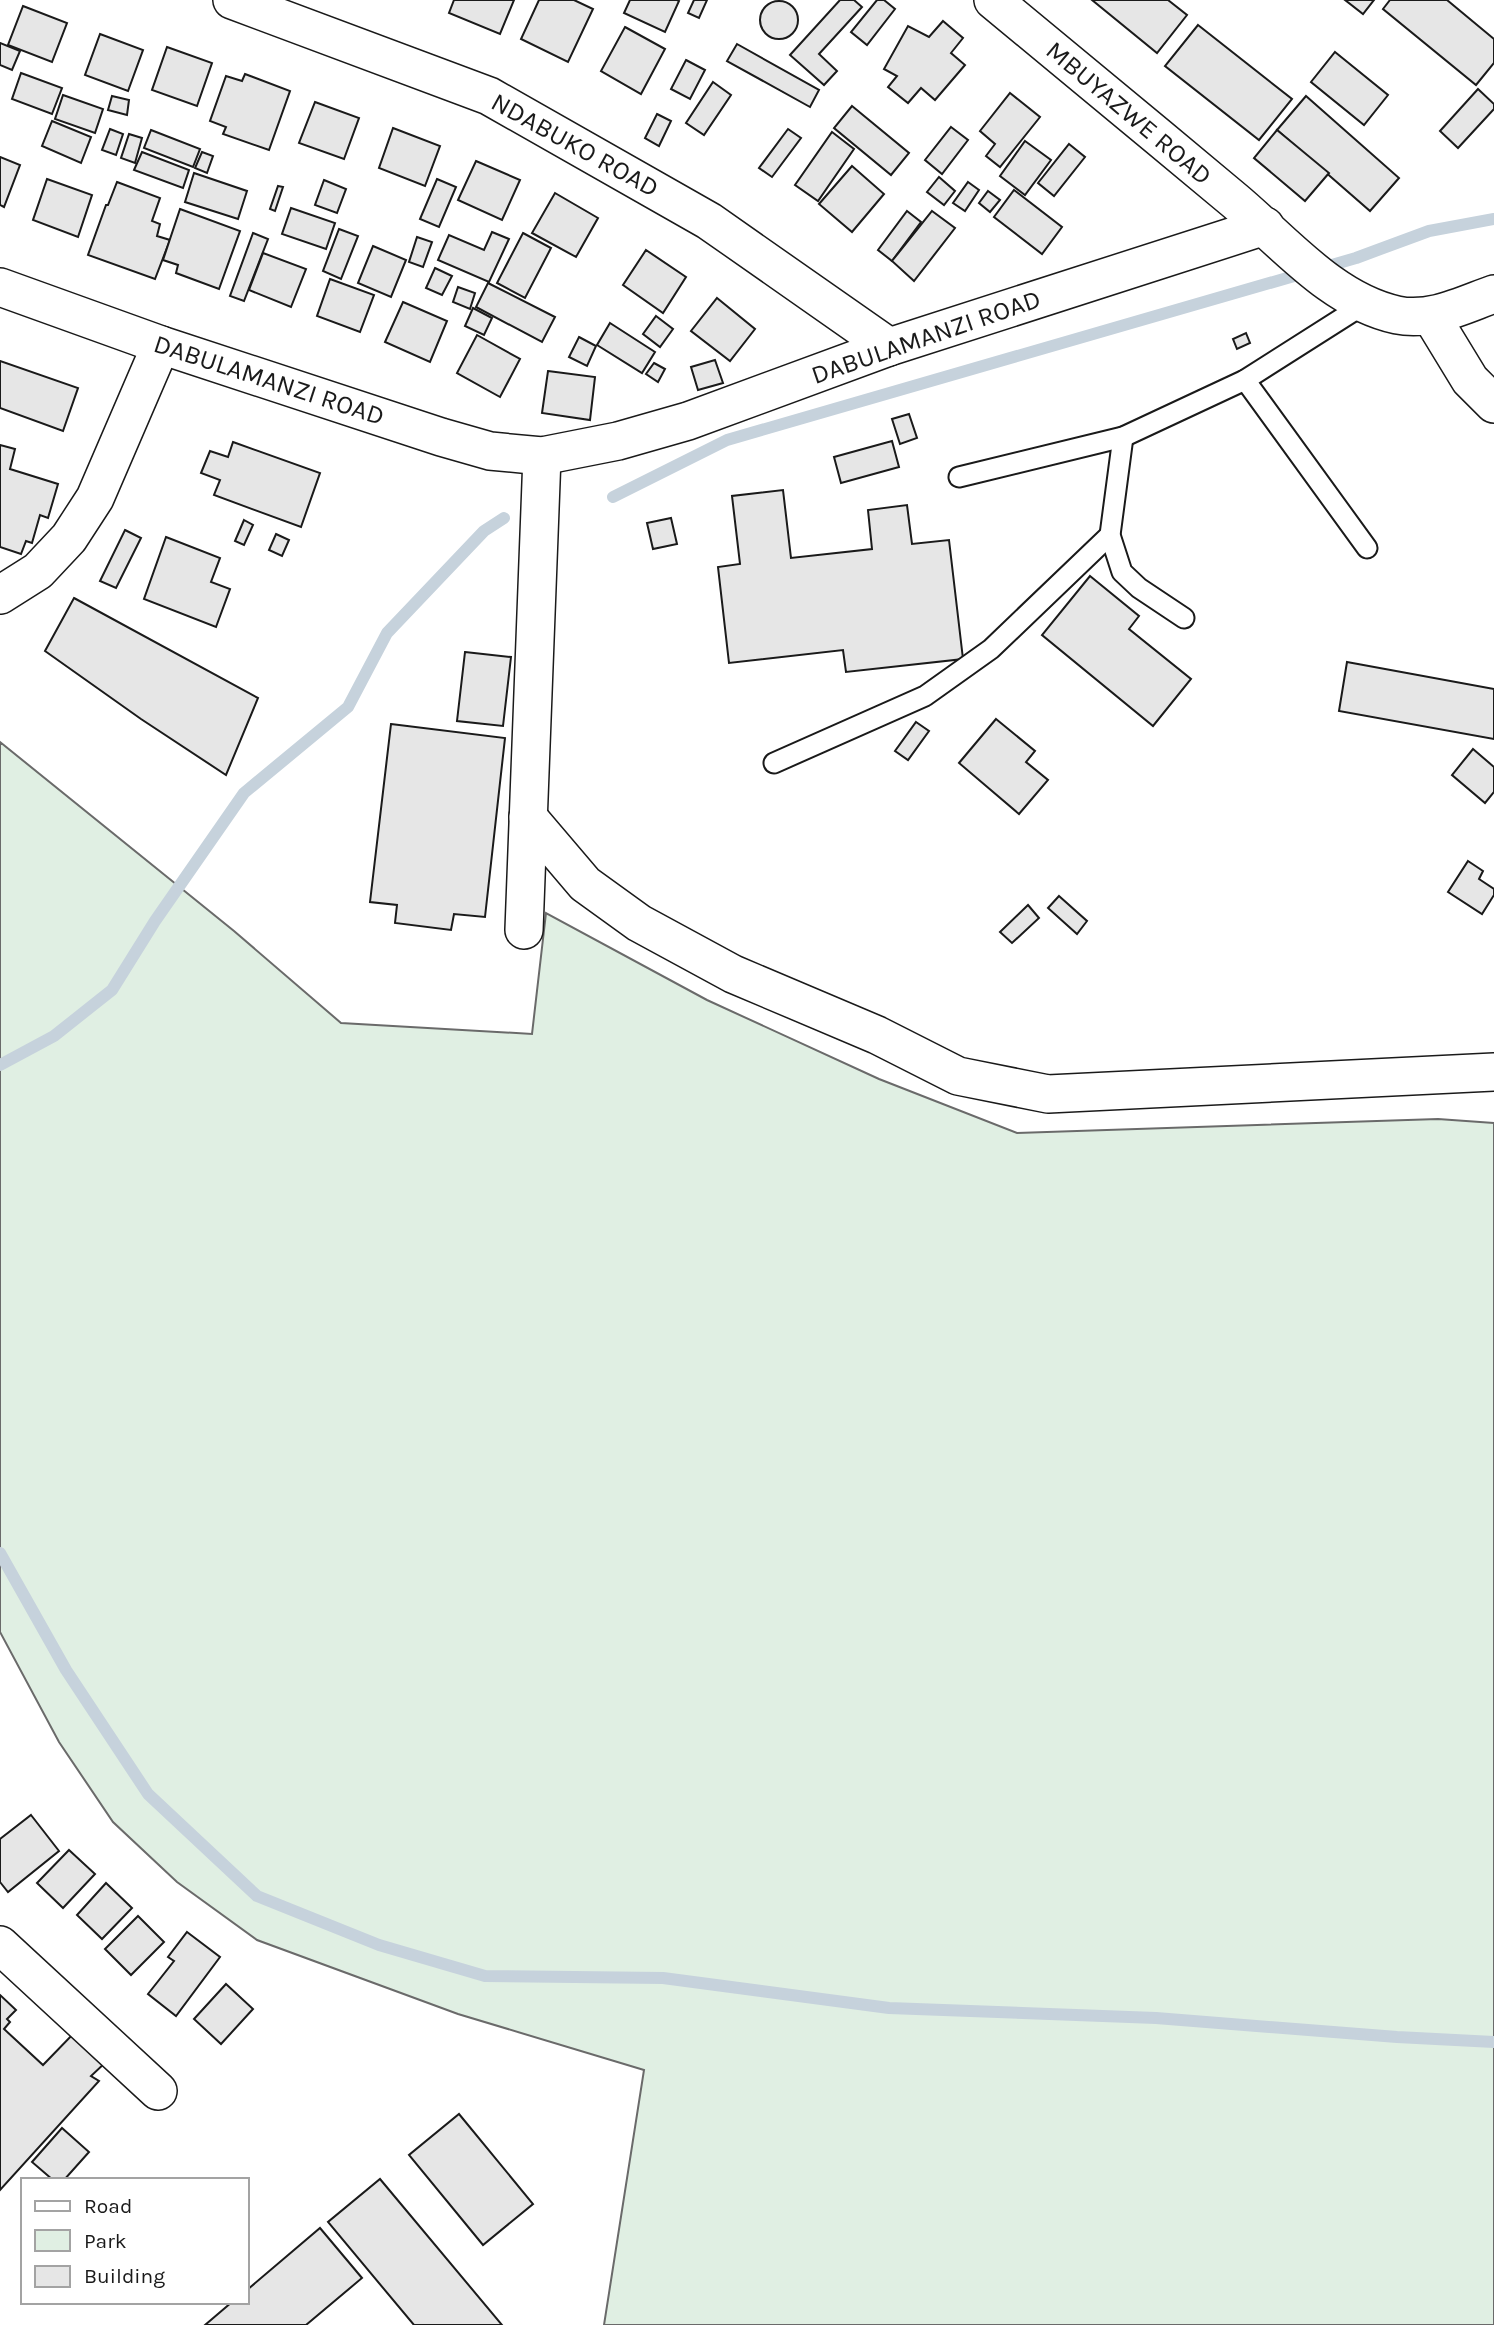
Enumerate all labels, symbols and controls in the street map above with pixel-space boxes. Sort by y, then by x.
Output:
street label: MBUYAZWE ROAD [1040,35,1218,191]
street label: NDABUKO ROAD [486,86,664,204]
street label: DABULAMANZI ROAD [807,283,1045,391]
street label: DABULAMANZI ROAD [150,328,388,432]
legend [21,2178,248,2304]
text: Road [84,2194,132,2218]
text: Park [84,2229,127,2253]
text: Building [84,2264,165,2288]

